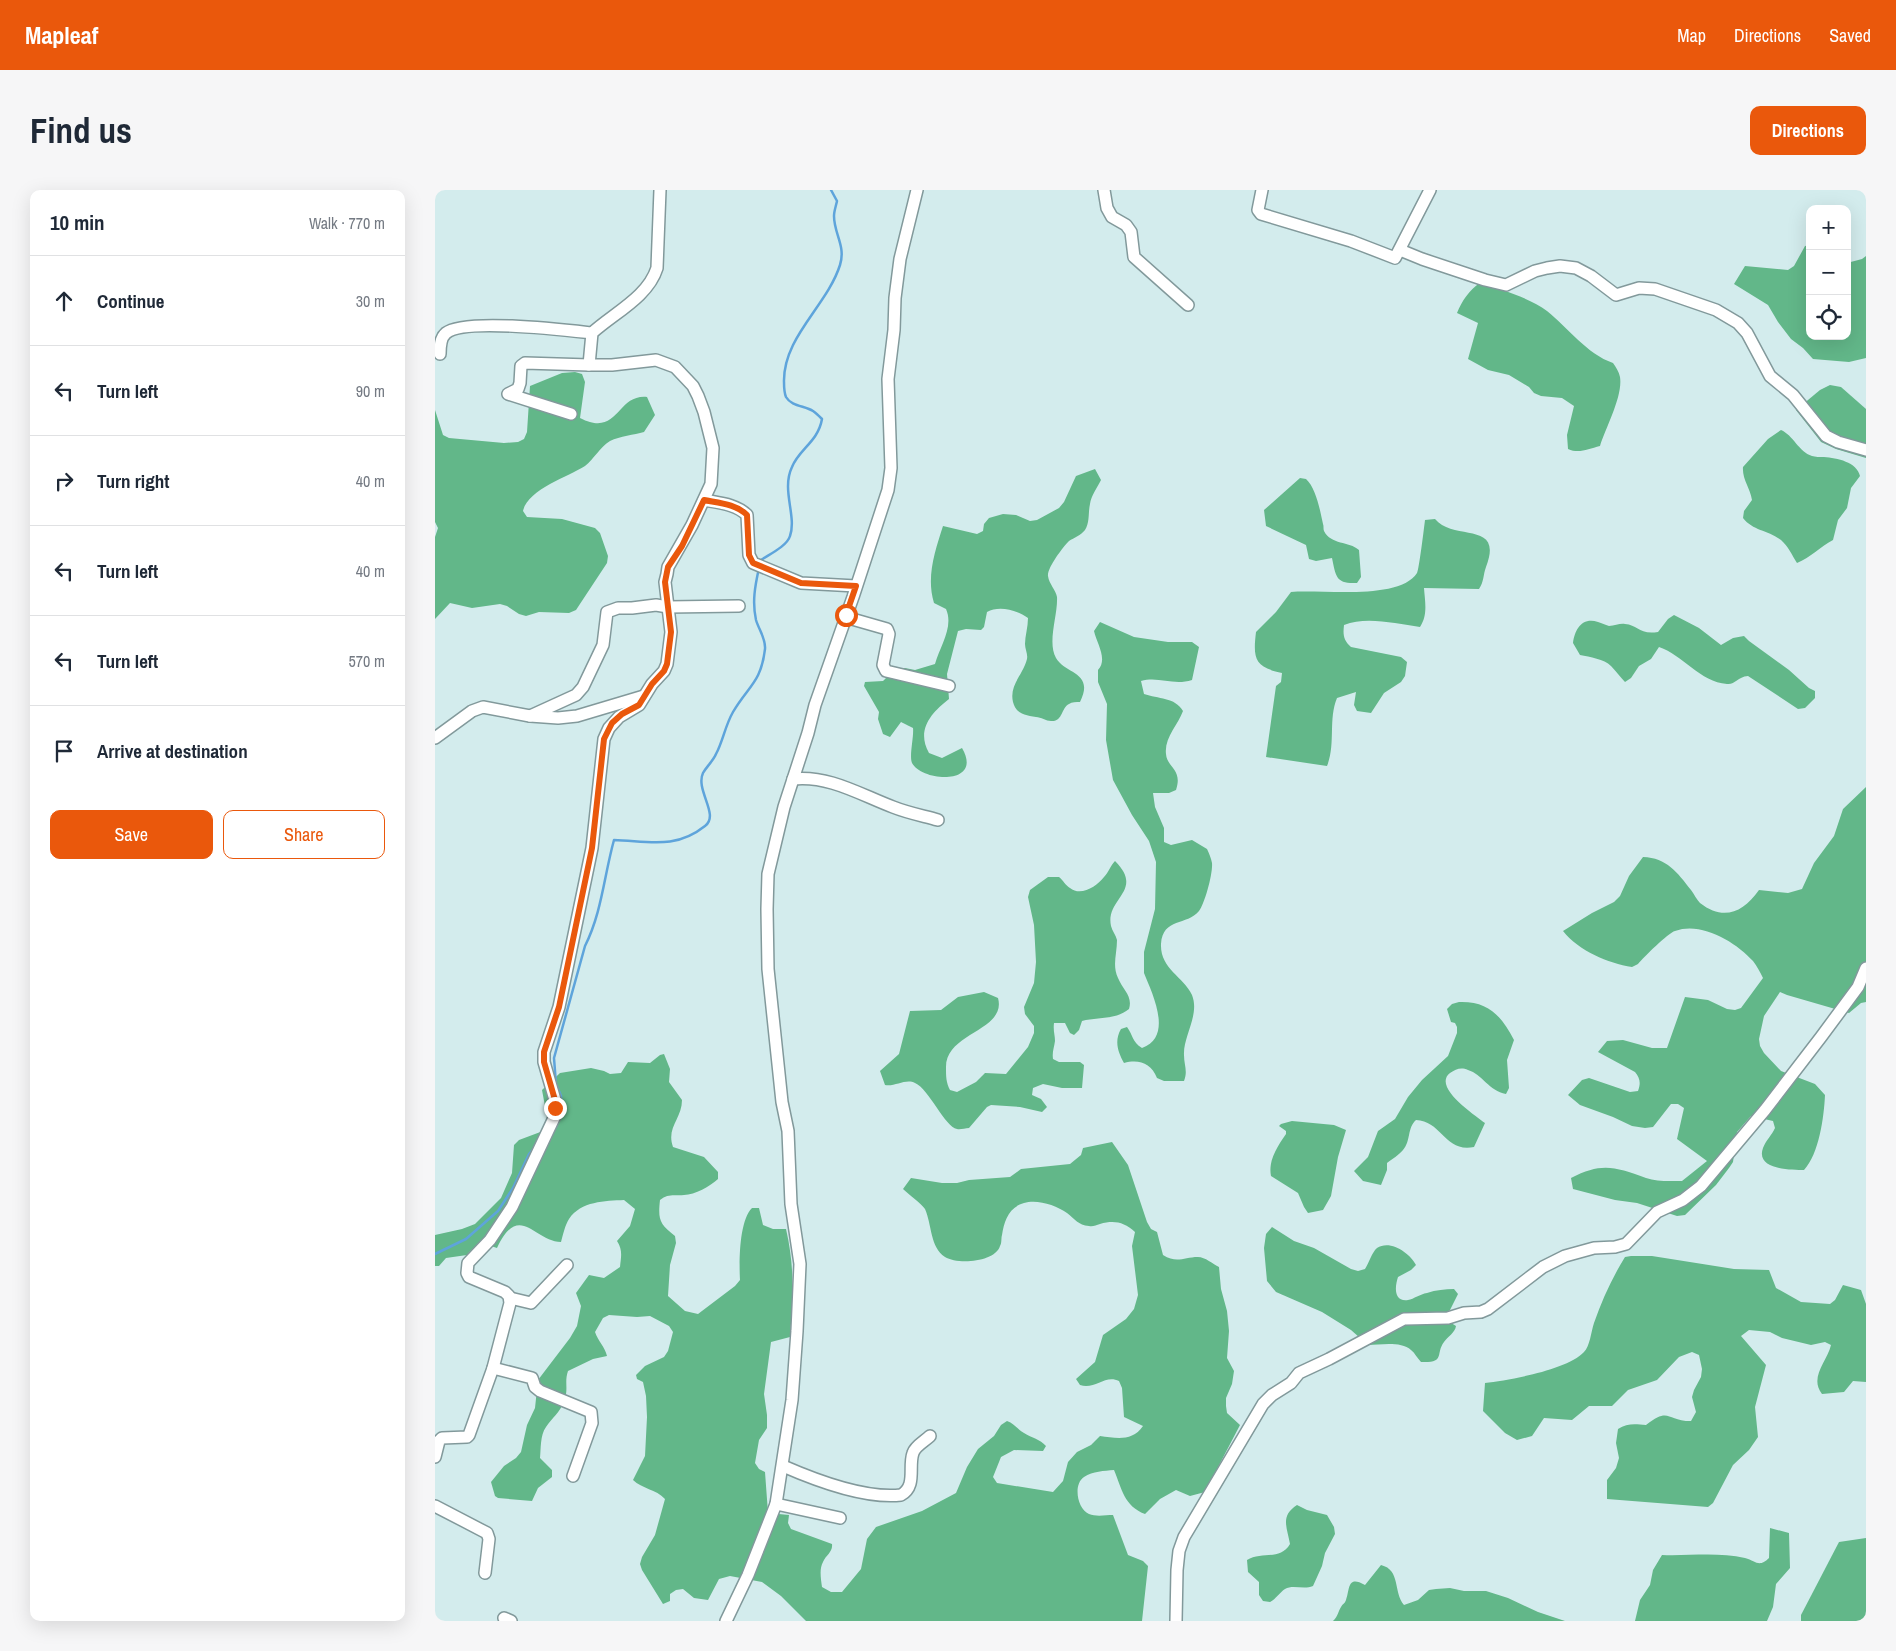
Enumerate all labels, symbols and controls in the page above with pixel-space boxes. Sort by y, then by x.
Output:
text: Mapleaf [25,19,98,51]
text: Map [1677,23,1706,48]
text: Directions [1734,23,1801,48]
text: Saved [1829,23,1871,48]
button: Directions [1750,106,1866,155]
text: Find us [30,107,132,154]
map controls [1806,205,1851,340]
button: + [1806,205,1851,250]
text: 10 min [50,208,105,237]
text: Walk · 770 m [309,212,385,234]
button: − [1806,250,1851,295]
icon: ahead [50,287,78,315]
text: Continue [97,288,165,314]
text: 30 m [356,290,385,312]
button: locate [1806,295,1851,340]
icon: left [50,377,78,405]
text: Turn left [97,378,158,404]
text: 90 m [356,380,385,402]
icon: right [50,467,78,495]
text: Turn right [97,468,169,494]
text: 40 m [356,470,385,492]
icon: left [50,557,78,585]
text: Turn left [97,558,158,584]
text: 40 m [356,560,385,582]
route start [835,604,858,627]
icon: left [50,647,78,675]
text: Turn left [97,648,158,674]
text: 570 m [349,650,385,672]
icon: arrive [50,737,78,765]
text: Arrive at destination [97,738,248,764]
button: Save [50,810,213,859]
button: Share [223,810,385,859]
route end [544,1097,567,1120]

